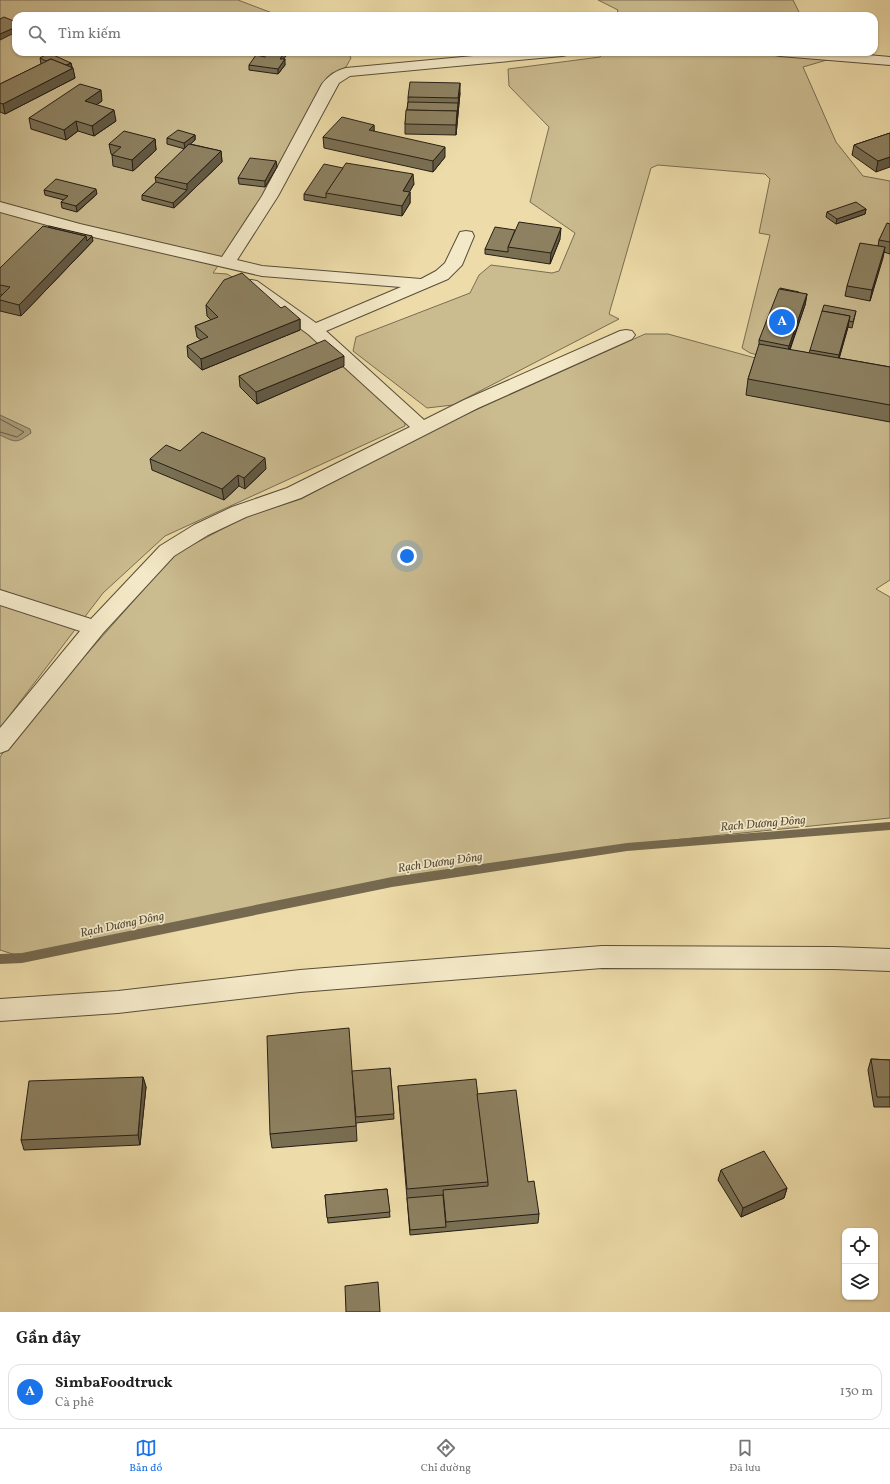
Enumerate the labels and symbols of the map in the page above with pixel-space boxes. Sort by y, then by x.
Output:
pin: A [769,307,795,337]
your location [397,546,417,566]
water label: Rạch Dương Đông [720,812,806,836]
water label: Rạch Dương Đông [397,849,484,877]
water label: Rạch Dương Đông [79,908,166,942]

